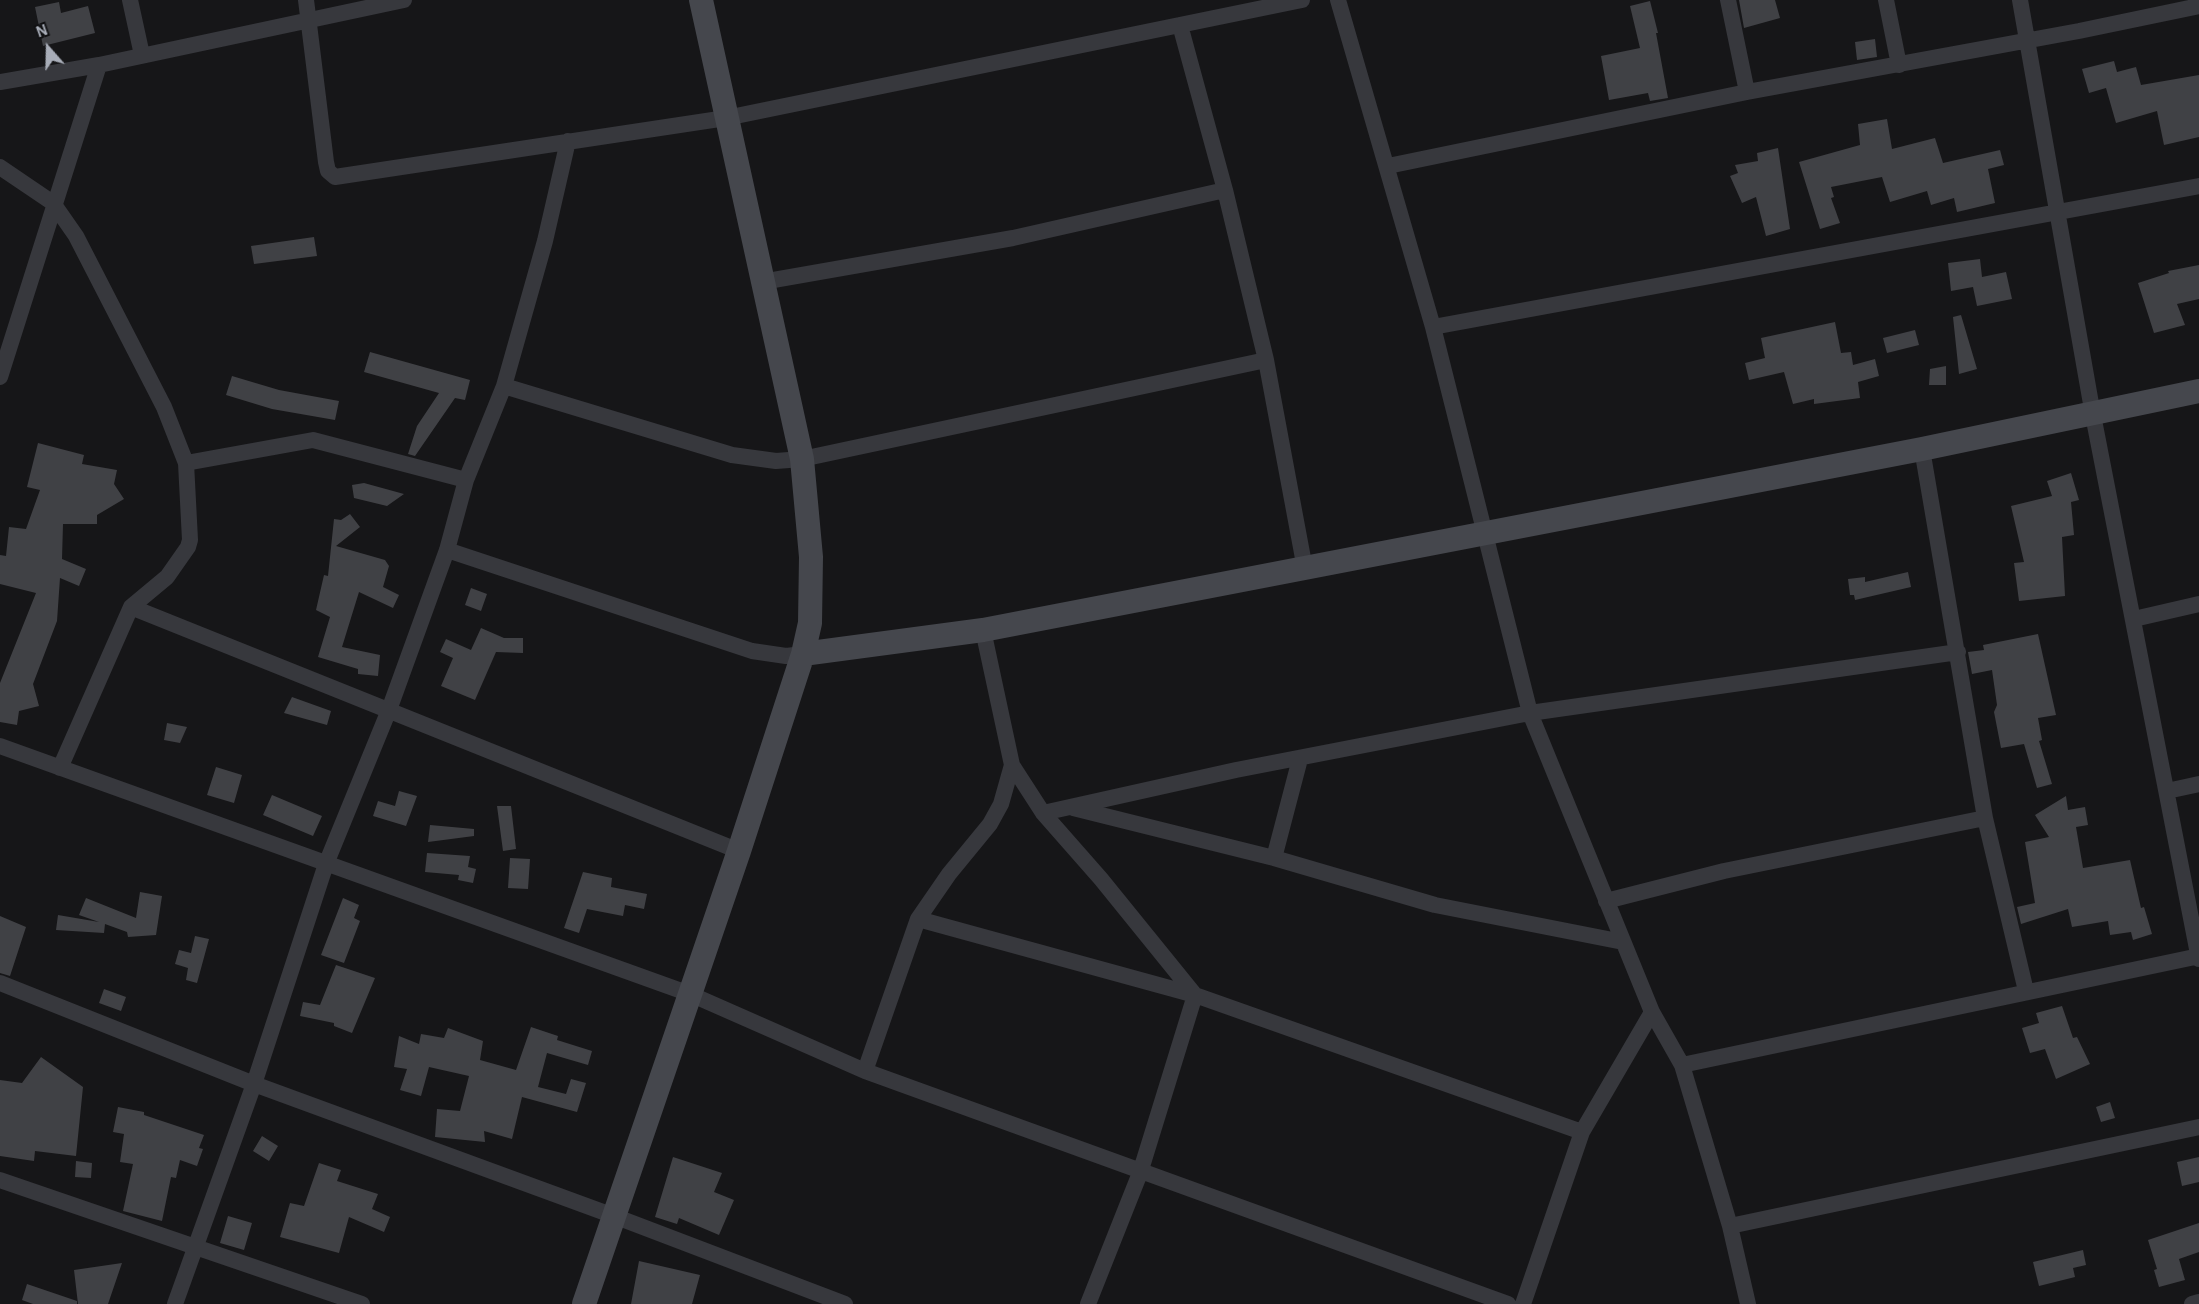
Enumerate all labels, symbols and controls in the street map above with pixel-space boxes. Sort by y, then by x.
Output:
north arrow [18,18,78,78]
text: N [34,22,50,41]

